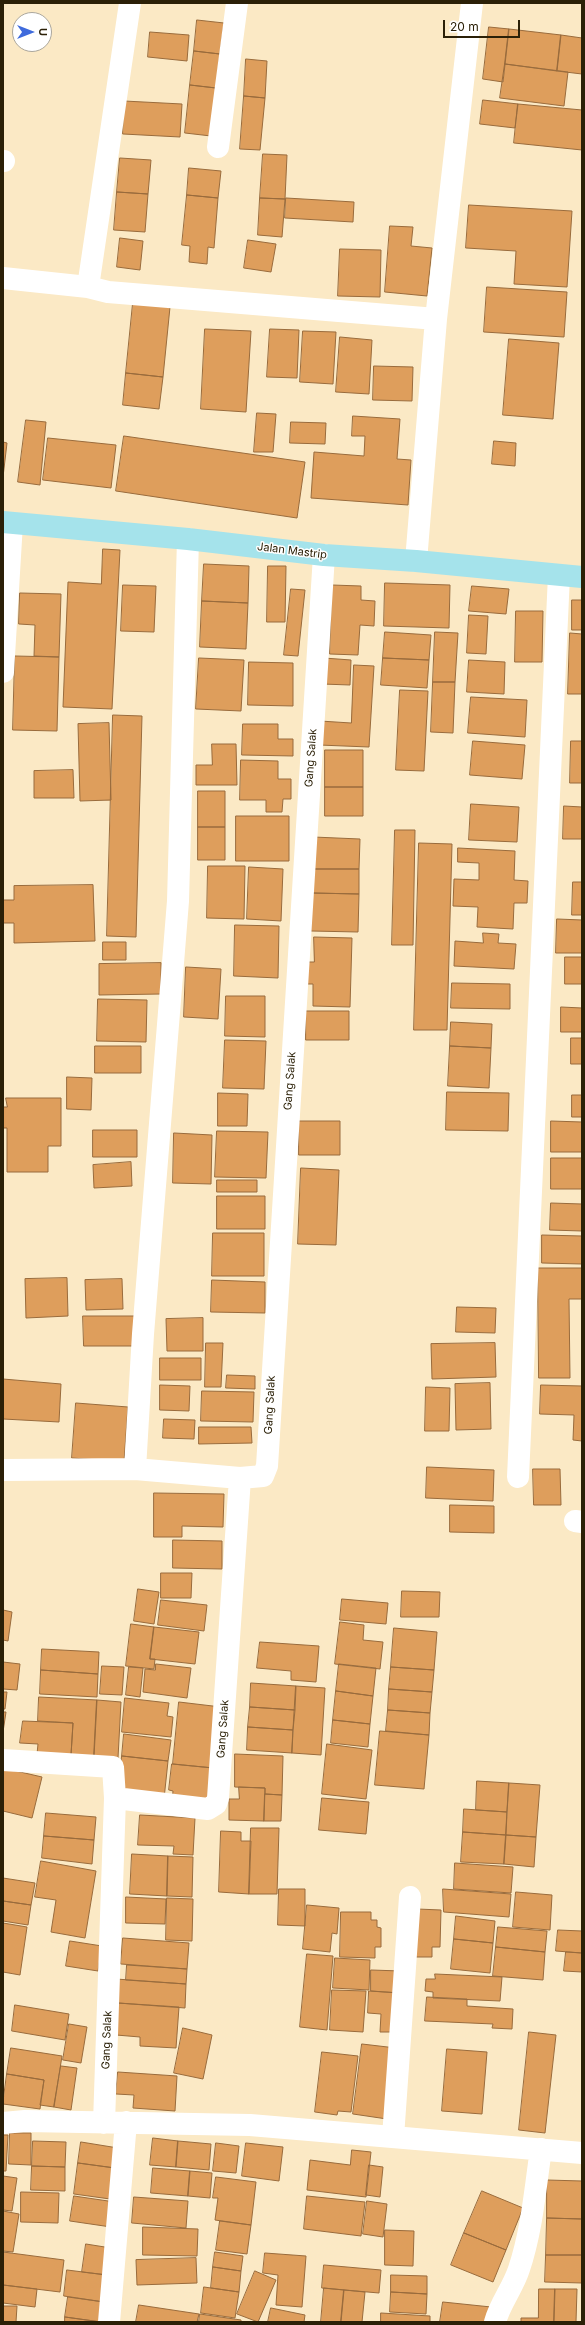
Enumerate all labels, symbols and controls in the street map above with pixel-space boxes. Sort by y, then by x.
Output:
north arrow [12,12,52,52]
scale bar [445,12,522,38]
text: 20 m [450,19,479,34]
text: U [36,28,50,36]
street label: Jalan Mastrip [256,540,328,562]
street label: Gang Salak [302,728,320,788]
street label: Gang Salak [281,1051,299,1111]
street label: Gang Salak [262,1375,278,1435]
street label: Gang Salak [214,1699,232,1759]
street label: Gang Salak [99,2010,115,2070]

